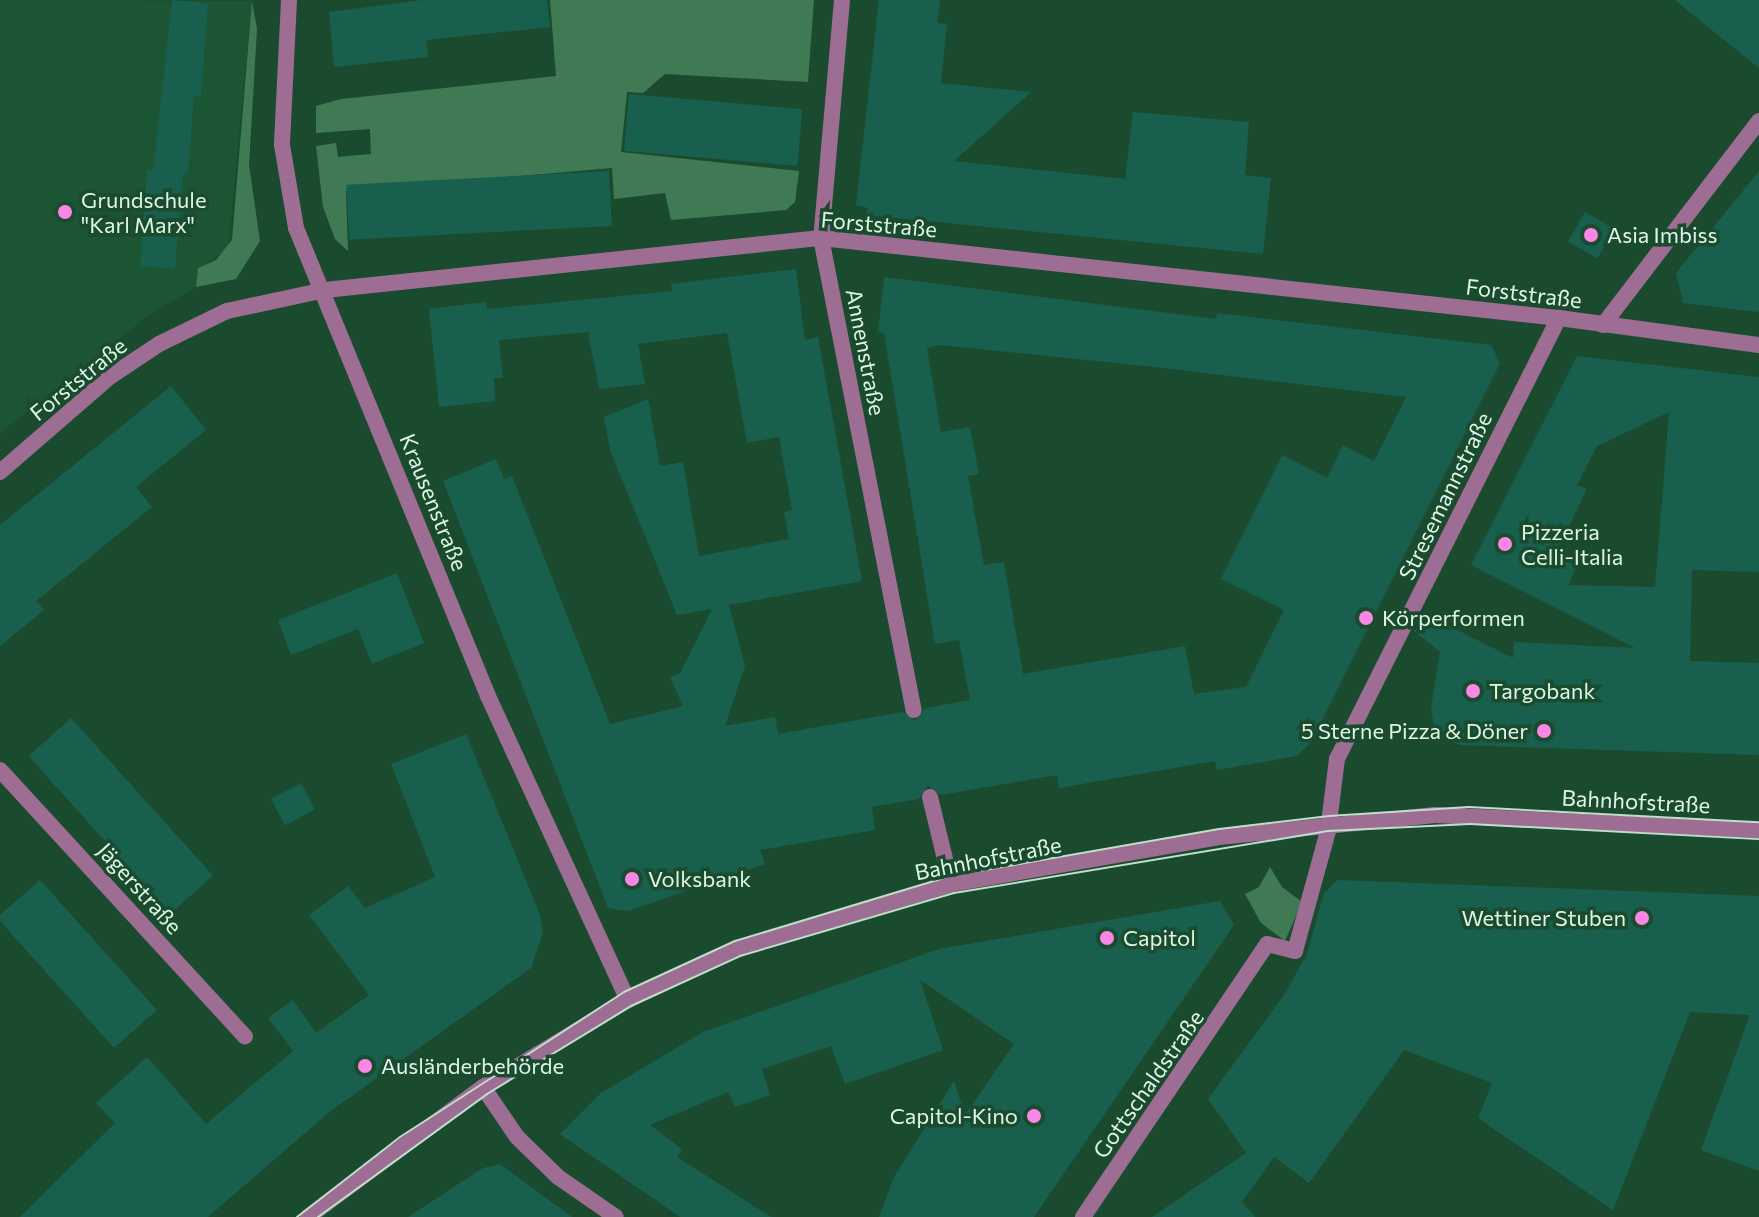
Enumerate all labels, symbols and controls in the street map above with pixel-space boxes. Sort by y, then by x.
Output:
place label: Grundschule "Karl Marx" [81,186,206,238]
marker: Grundschule "Karl Marx" [56,203,74,221]
street label: Forststraße [820,206,938,242]
place label: Asia Imbiss [1607,222,1718,248]
marker: Asia Imbiss [1582,226,1600,244]
street label: Forststraße [1465,273,1583,313]
street label: Annenstraße [841,286,891,418]
street label: Forststraße [24,332,132,426]
street label: Stresemannstraße [1393,408,1497,584]
street label: Krausenstraße [395,430,473,574]
place label: Pizzeria Celli-Italia [1521,518,1623,570]
marker: Pizzeria Celli-Italia [1496,535,1514,553]
place label: Körperformen [1382,605,1525,631]
marker: Körperformen [1357,609,1375,627]
place label: Targobank [1489,678,1595,704]
marker: Targobank [1464,682,1482,700]
place label: 5 Sterne Pizza & Döner [1301,718,1528,744]
marker: 5 Sterne Pizza & Döner [1535,722,1553,740]
street label: Bahnhofstraße [1561,784,1711,818]
street label: Bahnhofstraße [912,831,1064,885]
street label: Jägerstraße [92,837,188,939]
place label: Volksbank [648,866,751,892]
marker: Volksbank [623,870,641,888]
place label: Wettiner Stuben [1462,905,1626,931]
marker: Wettiner Stuben [1633,909,1651,927]
place label: Capitol [1123,925,1196,951]
marker: Capitol [1098,929,1116,947]
street label: Gottschaldstraße [1087,1005,1209,1163]
place label: Ausländerbehörde [381,1053,564,1079]
marker: Ausländerbehörde [356,1057,374,1075]
place label: Capitol-Kino [890,1103,1018,1129]
marker: Capitol-Kino [1025,1107,1043,1125]

